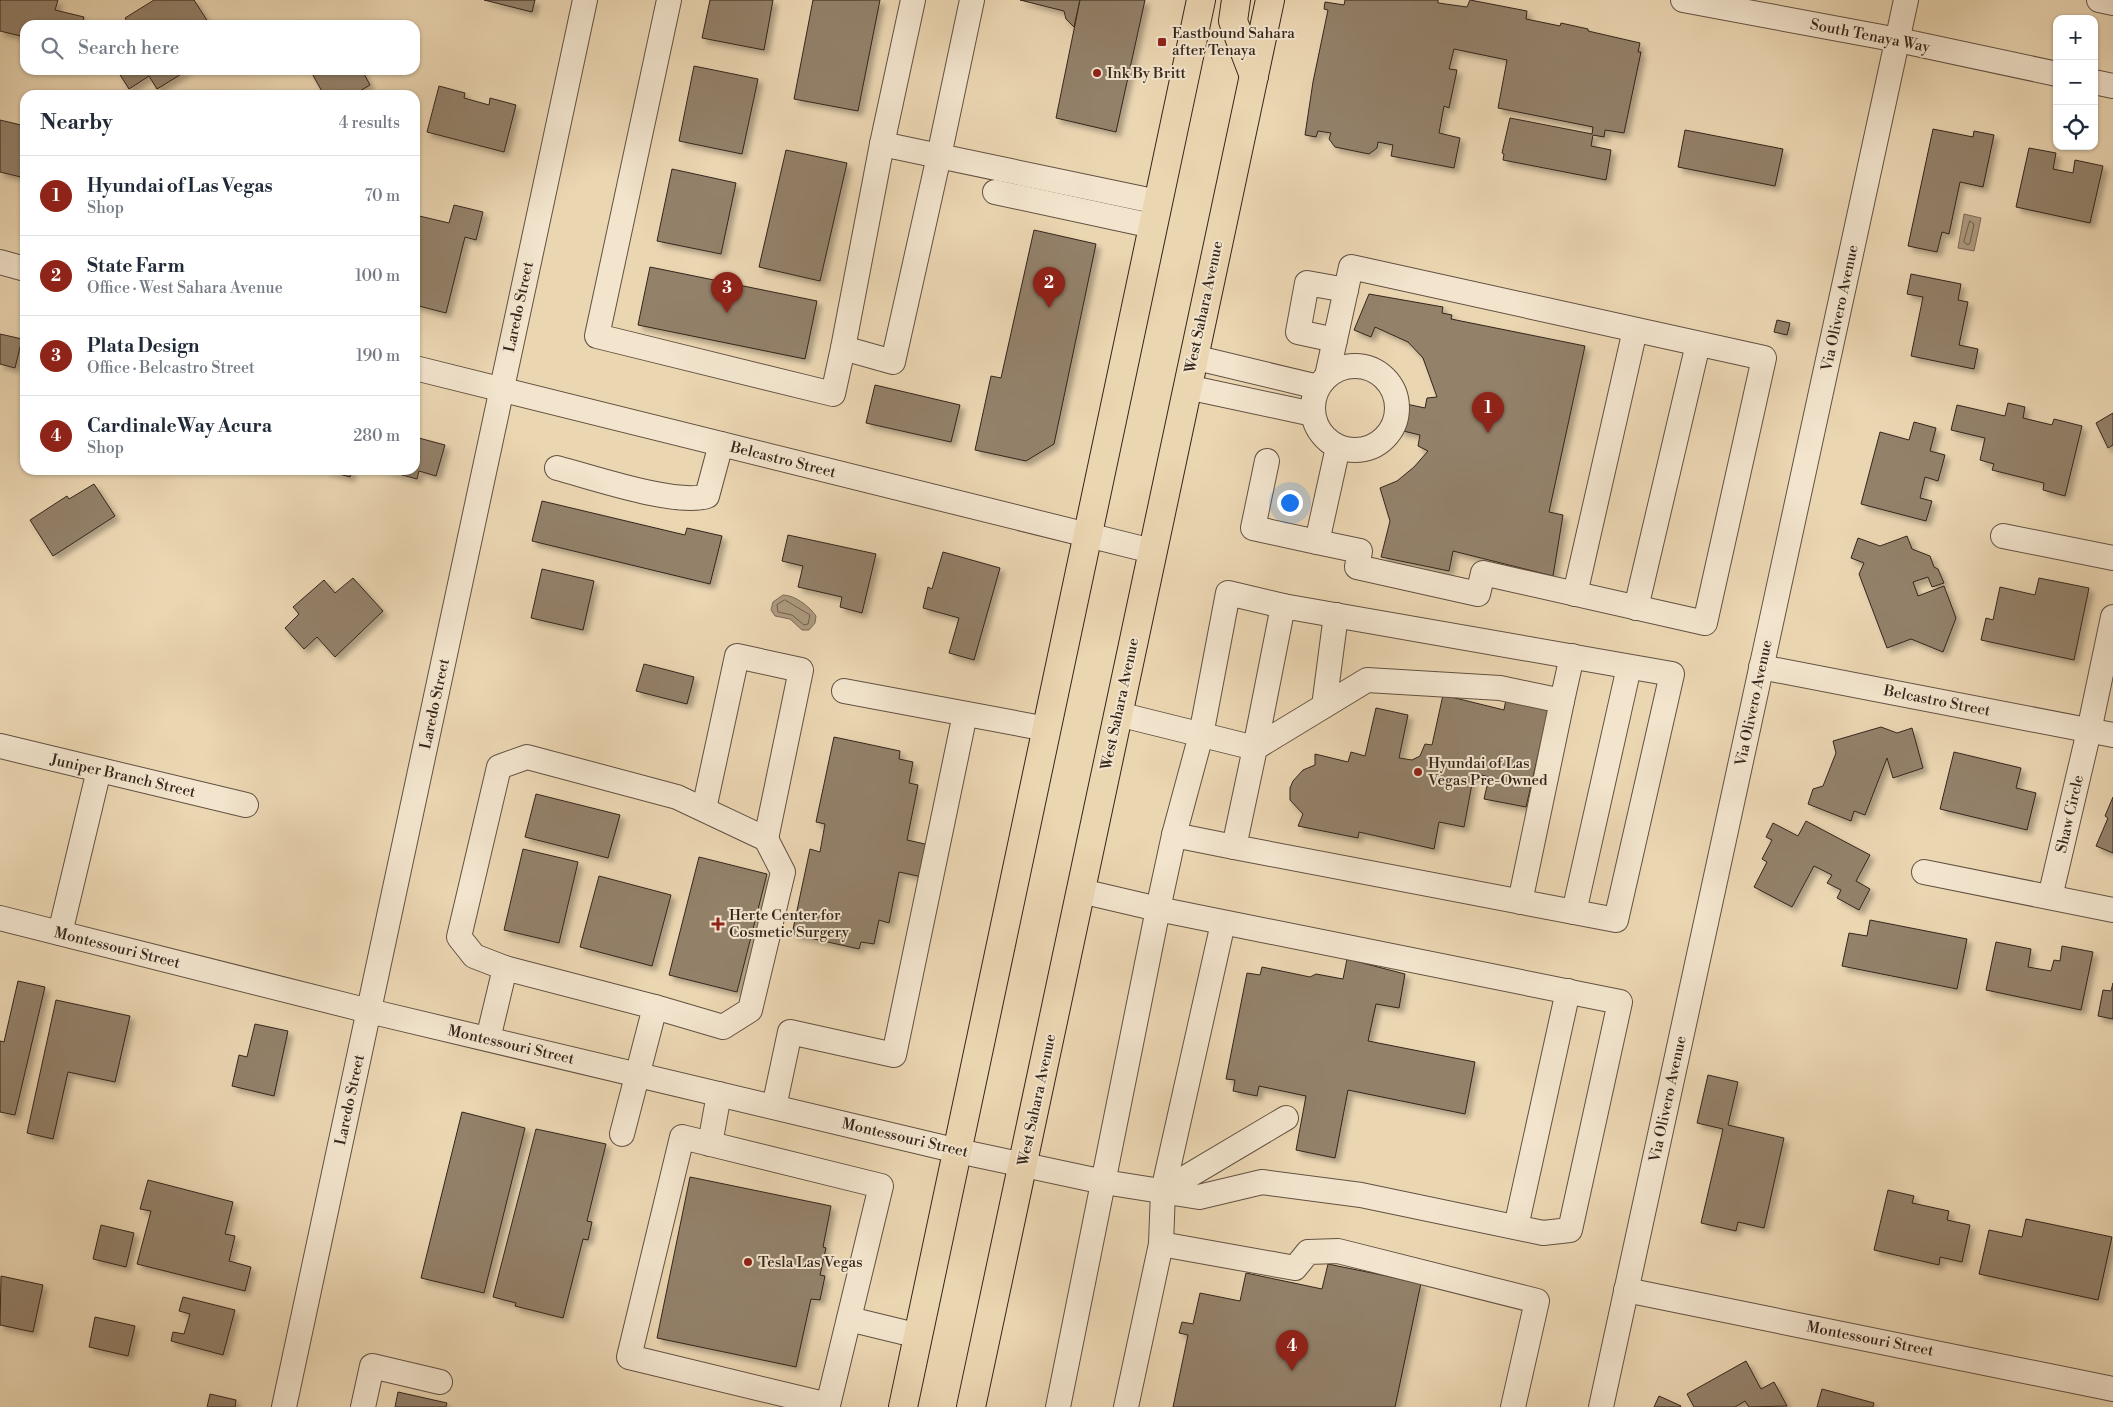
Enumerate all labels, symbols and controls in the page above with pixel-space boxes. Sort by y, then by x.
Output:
street label: South Tenaya Way [1808,15,1932,57]
map controls [2053,15,2098,150]
button: + [2053,15,2098,60]
search box [20,20,420,75]
place label: Eastbound Sahara after Tenaya [1172,24,1295,60]
icon: search [38,34,66,62]
text: Search here [78,36,179,60]
marker: Eastbound Sahara after Tenaya [1156,36,1168,48]
button: − [2053,60,2098,105]
place label: Ink By Britt [1107,64,1187,83]
marker: Ink By Britt [1091,67,1103,79]
button: locate [2053,105,2098,150]
text: Nearby [40,110,113,136]
text: 4 results [339,113,400,133]
text: Hyundai of Las Vegas [87,174,273,198]
text: 1 [52,186,60,206]
text: 70 m [364,186,400,206]
text: Shop [87,198,124,218]
street label: West Sahara Avenue [1181,239,1227,376]
street label: Via Olivero Avenue [1817,243,1863,374]
text: State Farm [87,254,185,278]
street label: Laredo Street [500,259,538,354]
text: 2 [51,266,61,286]
text: 100 m [355,266,400,286]
pin: 2 [1033,267,1065,308]
pin: 3 [711,272,743,313]
text: Office · West Sahara Avenue [87,278,283,298]
text: Plata Design [87,334,199,358]
text: 3 [51,346,61,366]
text: 190 m [356,346,400,366]
text: Office · Belcastro Street [87,358,255,378]
pin: 1 [1472,392,1504,433]
text: CardinaleWay Acura [87,414,272,438]
text: 4 [51,426,61,446]
text: 280 m [353,426,400,446]
street label: Belcastro Street [727,437,838,482]
text: Shop [87,438,124,458]
your location [1277,490,1303,516]
street label: West Sahara Avenue [1097,636,1143,773]
street label: Via Olivero Avenue [1731,638,1777,769]
street label: Laredo Street [416,656,454,751]
street label: Belcastro Street [1881,681,1993,721]
street label: Juniper Branch Street [48,750,198,802]
place label: Hyundai of Las Vegas Pre-Owned [1427,754,1548,790]
marker: Hyundai of Las Vegas Pre-Owned [1412,766,1424,778]
street label: Shaw Circle [2052,773,2088,855]
place label: Herte Center for Cosmetic Surgery [729,906,850,942]
marker: Herte Center for Cosmetic Surgery [711,917,725,931]
street label: Montessouri Street [52,923,183,973]
street label: Montessouri Street [446,1021,577,1069]
street label: West Sahara Avenue [1014,1032,1060,1169]
street label: Via Olivero Avenue [1645,1034,1691,1165]
street label: Laredo Street [331,1052,369,1147]
street label: Montessouri Street [840,1114,971,1162]
place label: Tesla Las Vegas [758,1253,863,1272]
marker: Tesla Las Vegas [742,1256,754,1268]
street label: Montessouri Street [1805,1317,1936,1361]
pin: 4 [1276,1330,1308,1371]

